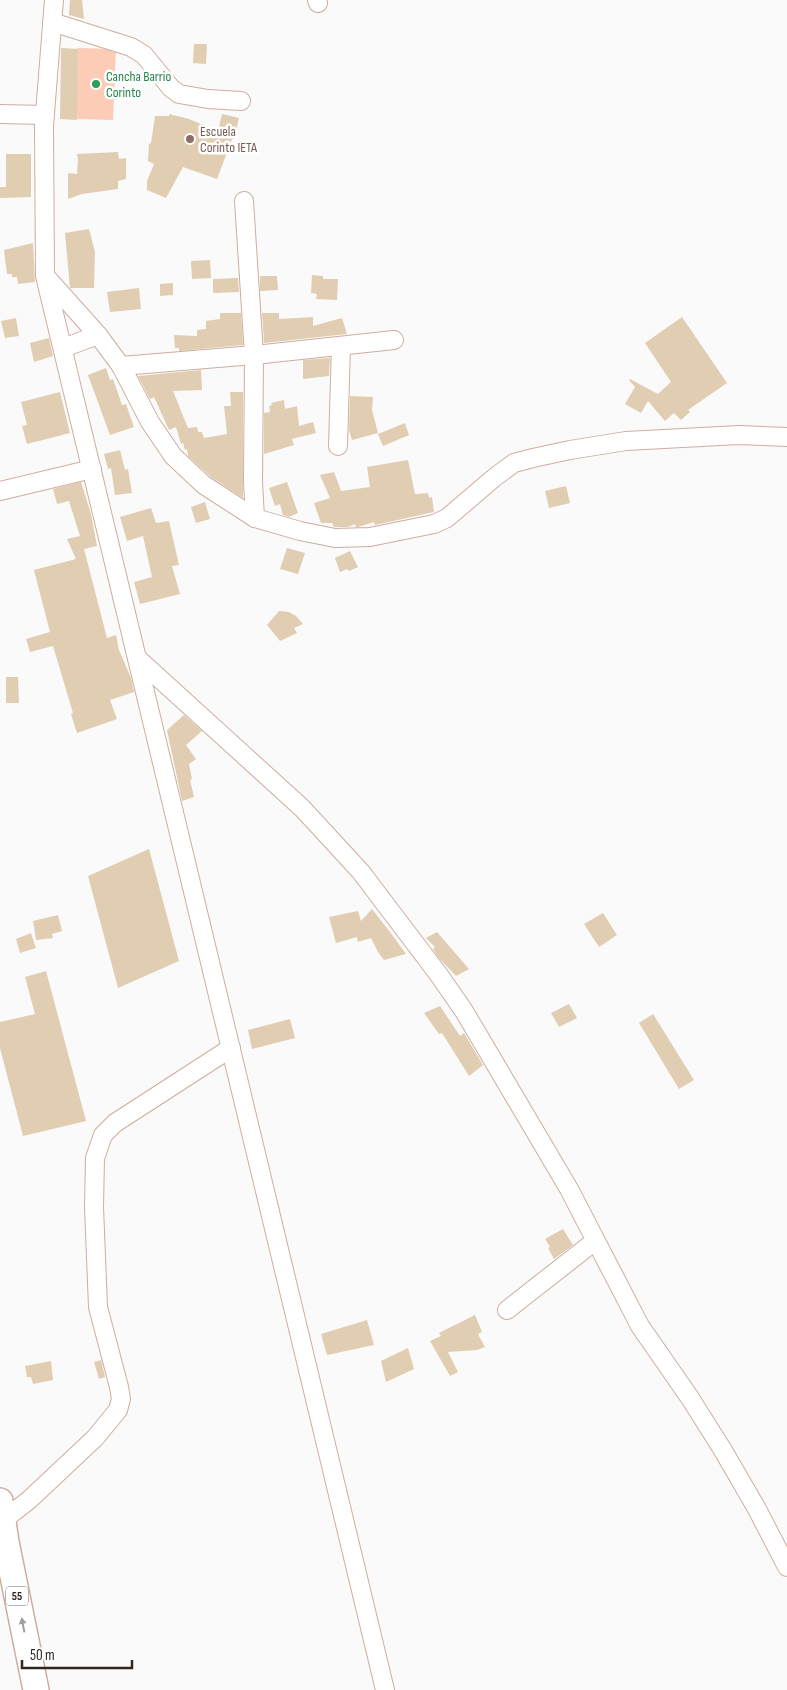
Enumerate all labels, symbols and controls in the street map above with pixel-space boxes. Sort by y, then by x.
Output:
place label: Cancha Barrio Corinto [106,68,171,101]
marker: Cancha Barrio Corinto [90,78,102,90]
place label: Escuela Corinto IETA [200,123,258,156]
marker: Escuela Corinto IETA [184,133,196,145]
road number: 55 [6,1586,28,1605]
one-way arrow [18,1617,26,1633]
scale bar [22,1638,132,1670]
text: 50 m [30,1646,55,1665]

